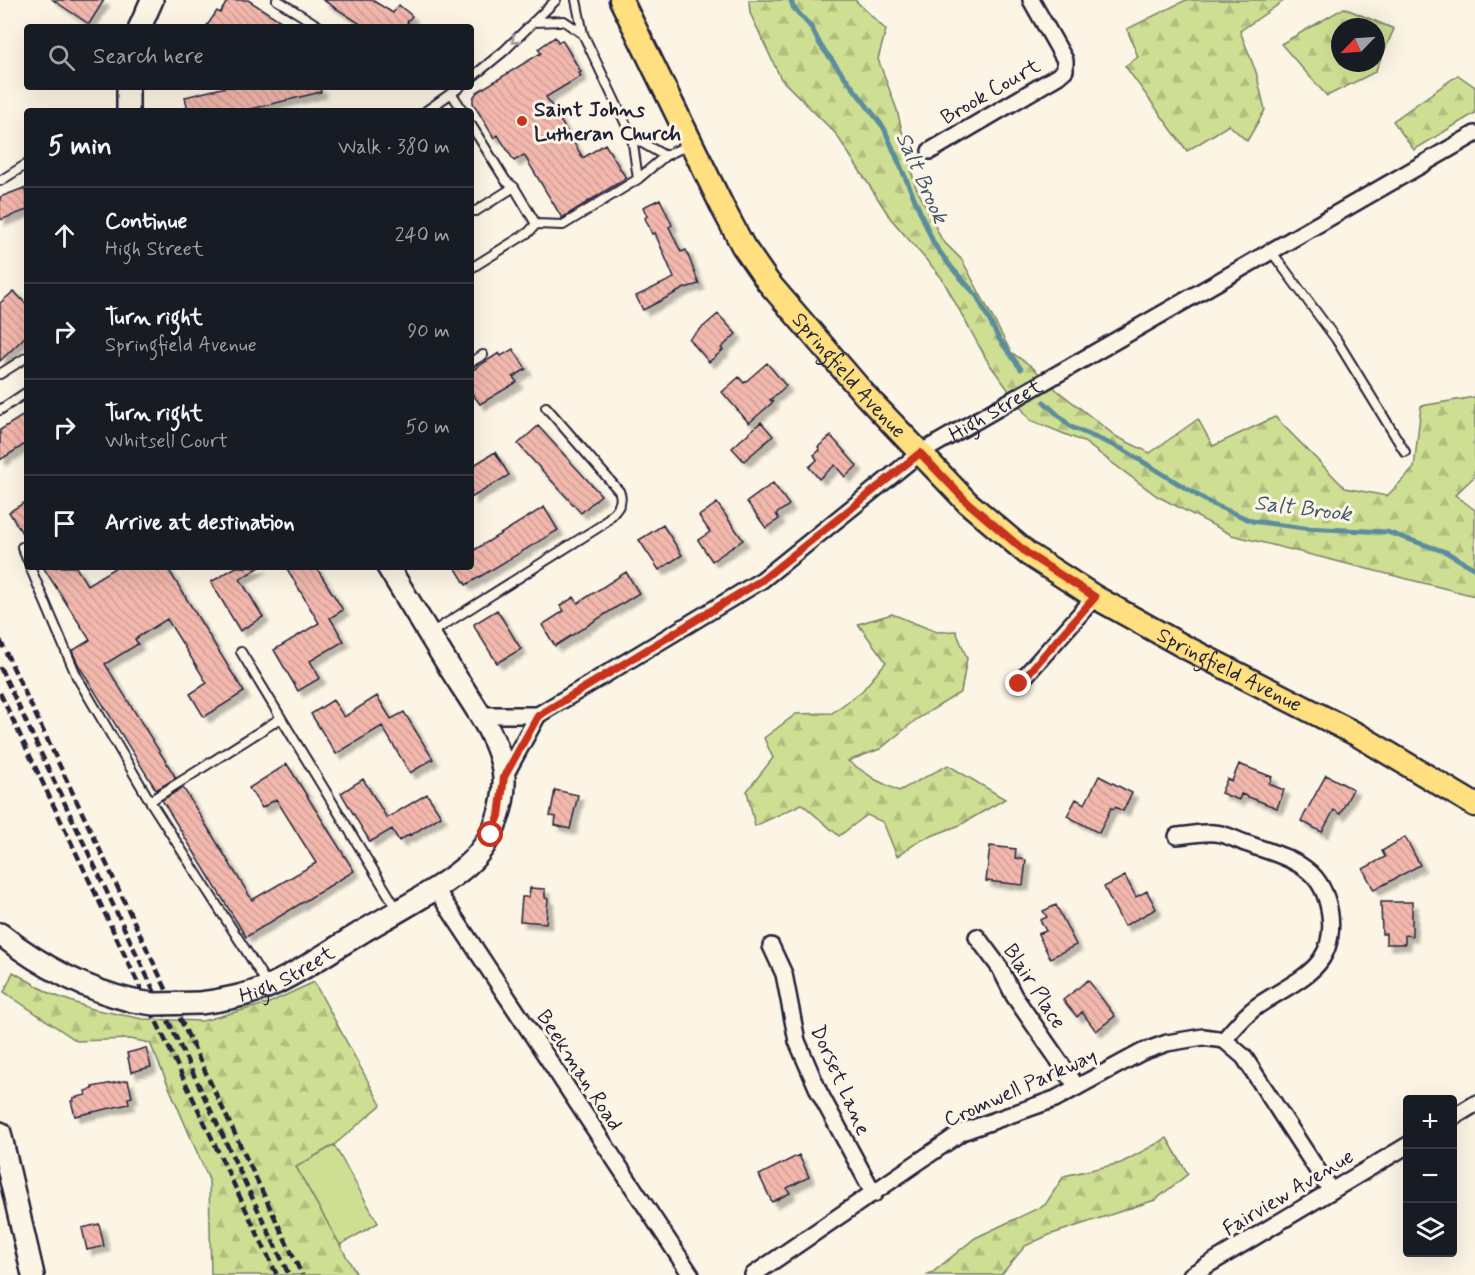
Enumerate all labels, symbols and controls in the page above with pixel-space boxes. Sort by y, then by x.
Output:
north arrow [1331,18,1385,72]
search box [24,24,474,90]
one-way arrow [511,33,521,44]
icon: search [45,41,78,74]
text: Search here [93,43,204,71]
street label: Brook Court [936,52,1046,132]
place label: Saint Johns Lutheran Church [534,96,682,148]
marker: Saint Johns Lutheran Church [515,114,529,128]
water label: Salt Brook [889,128,954,230]
text: 5 min [48,130,112,164]
text: Walk · 380 m [338,134,450,161]
text: Continue [105,208,187,236]
icon: ahead [48,219,81,252]
text: 240 m [395,222,450,249]
text: High Street [105,236,204,263]
text: Turn right [105,304,203,332]
street label: Springfield Avenue [785,307,912,445]
icon: right [48,315,81,348]
text: 90 m [407,318,450,345]
text: Springfield Avenue [105,332,257,359]
street label: High Street [944,372,1048,449]
text: Turn right [105,400,203,428]
icon: right [48,411,81,444]
text: 50 m [405,414,450,441]
text: Whitsell Court [105,428,228,455]
water label: Salt Brook [1253,489,1355,529]
icon: arrive [48,507,81,540]
text: Arrive at destination [105,509,295,537]
street label: Springfield Avenue [1152,621,1307,719]
route end [1005,670,1031,696]
route start [477,821,503,847]
street label: High Street [236,939,341,1010]
street label: Blair Place [996,939,1072,1035]
street label: Beekman Road [530,1005,629,1136]
street label: Dorset Lane [803,1021,877,1140]
street label: Cromwell Parkway [940,1042,1101,1134]
map controls [1403,1095,1457,1257]
button: + [1403,1095,1457,1149]
street label: Fairview Avenue [1218,1143,1359,1243]
button: − [1403,1149,1457,1203]
button: layers [1403,1203,1457,1257]

